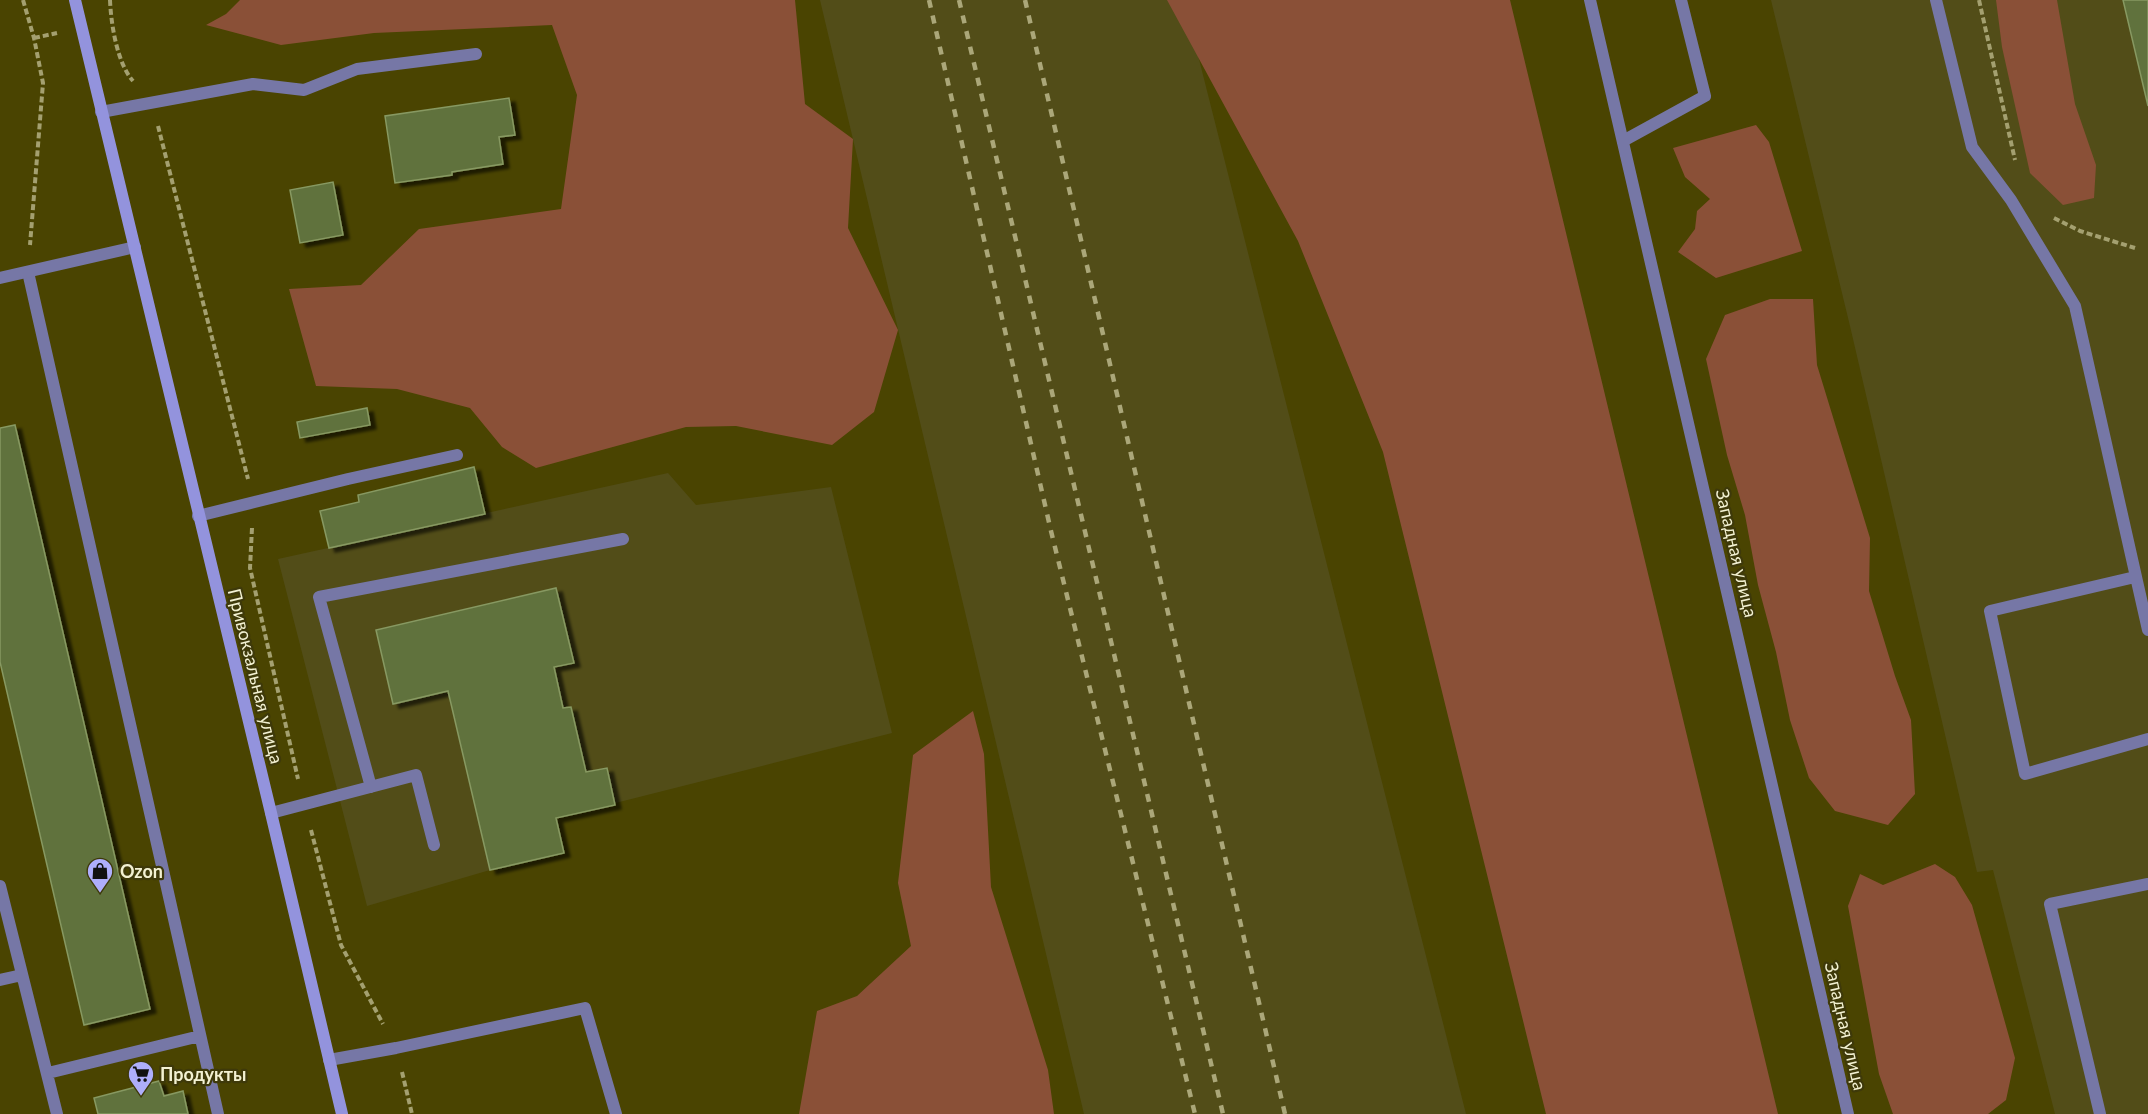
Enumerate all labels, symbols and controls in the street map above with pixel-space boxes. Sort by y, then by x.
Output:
street label: Западная улица [1712,487,1762,619]
street label: Привокзальная улица [224,586,288,766]
shop icon: Ozon [85,856,115,894]
place label: Ozon [120,860,163,882]
street label: Западная улица [1821,960,1871,1092]
supermarket icon: Продукты [126,1059,156,1097]
place label: Продукты [160,1063,246,1085]

